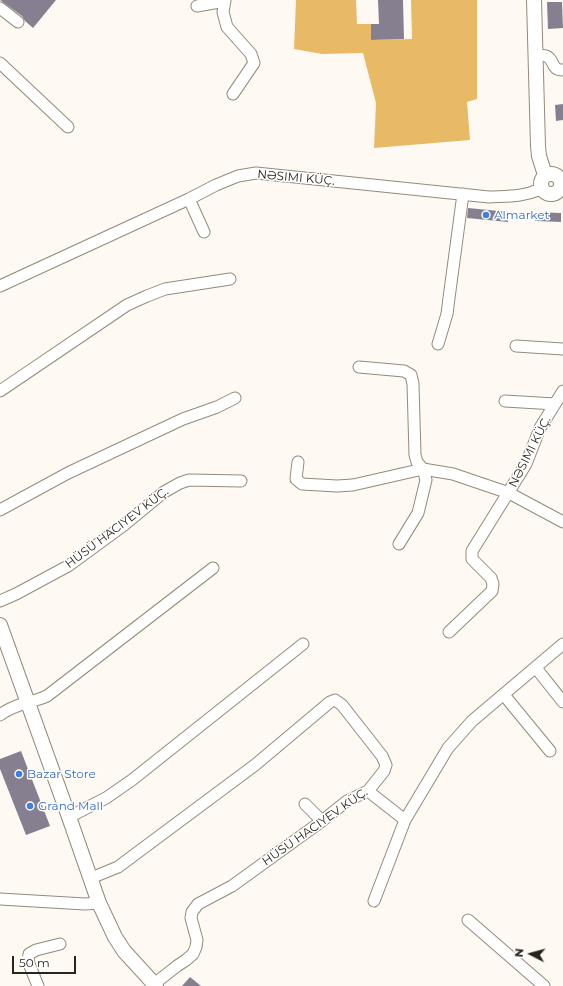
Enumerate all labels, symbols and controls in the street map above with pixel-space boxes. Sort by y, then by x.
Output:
street label: NƏSIMI KÜÇ. [257,167,335,189]
place label: Almarket [494,208,549,222]
marker: Almarket [481,210,491,220]
street label: NƏSIMI KÜÇ. [506,414,554,490]
street label: HÜSÜ HACIYEV KÜÇ. [63,484,171,572]
place label: Bazar Store [27,767,96,781]
marker: Bazar Store [14,769,24,779]
street label: HÜSÜ HACIYEV KÜÇ. [259,785,371,869]
place label: Grand Mall [38,799,103,813]
marker: Grand Mall [25,801,35,811]
north arrow [511,934,551,974]
scale bar [14,948,78,974]
text: N [512,948,526,958]
text: 50 m [19,955,50,970]

